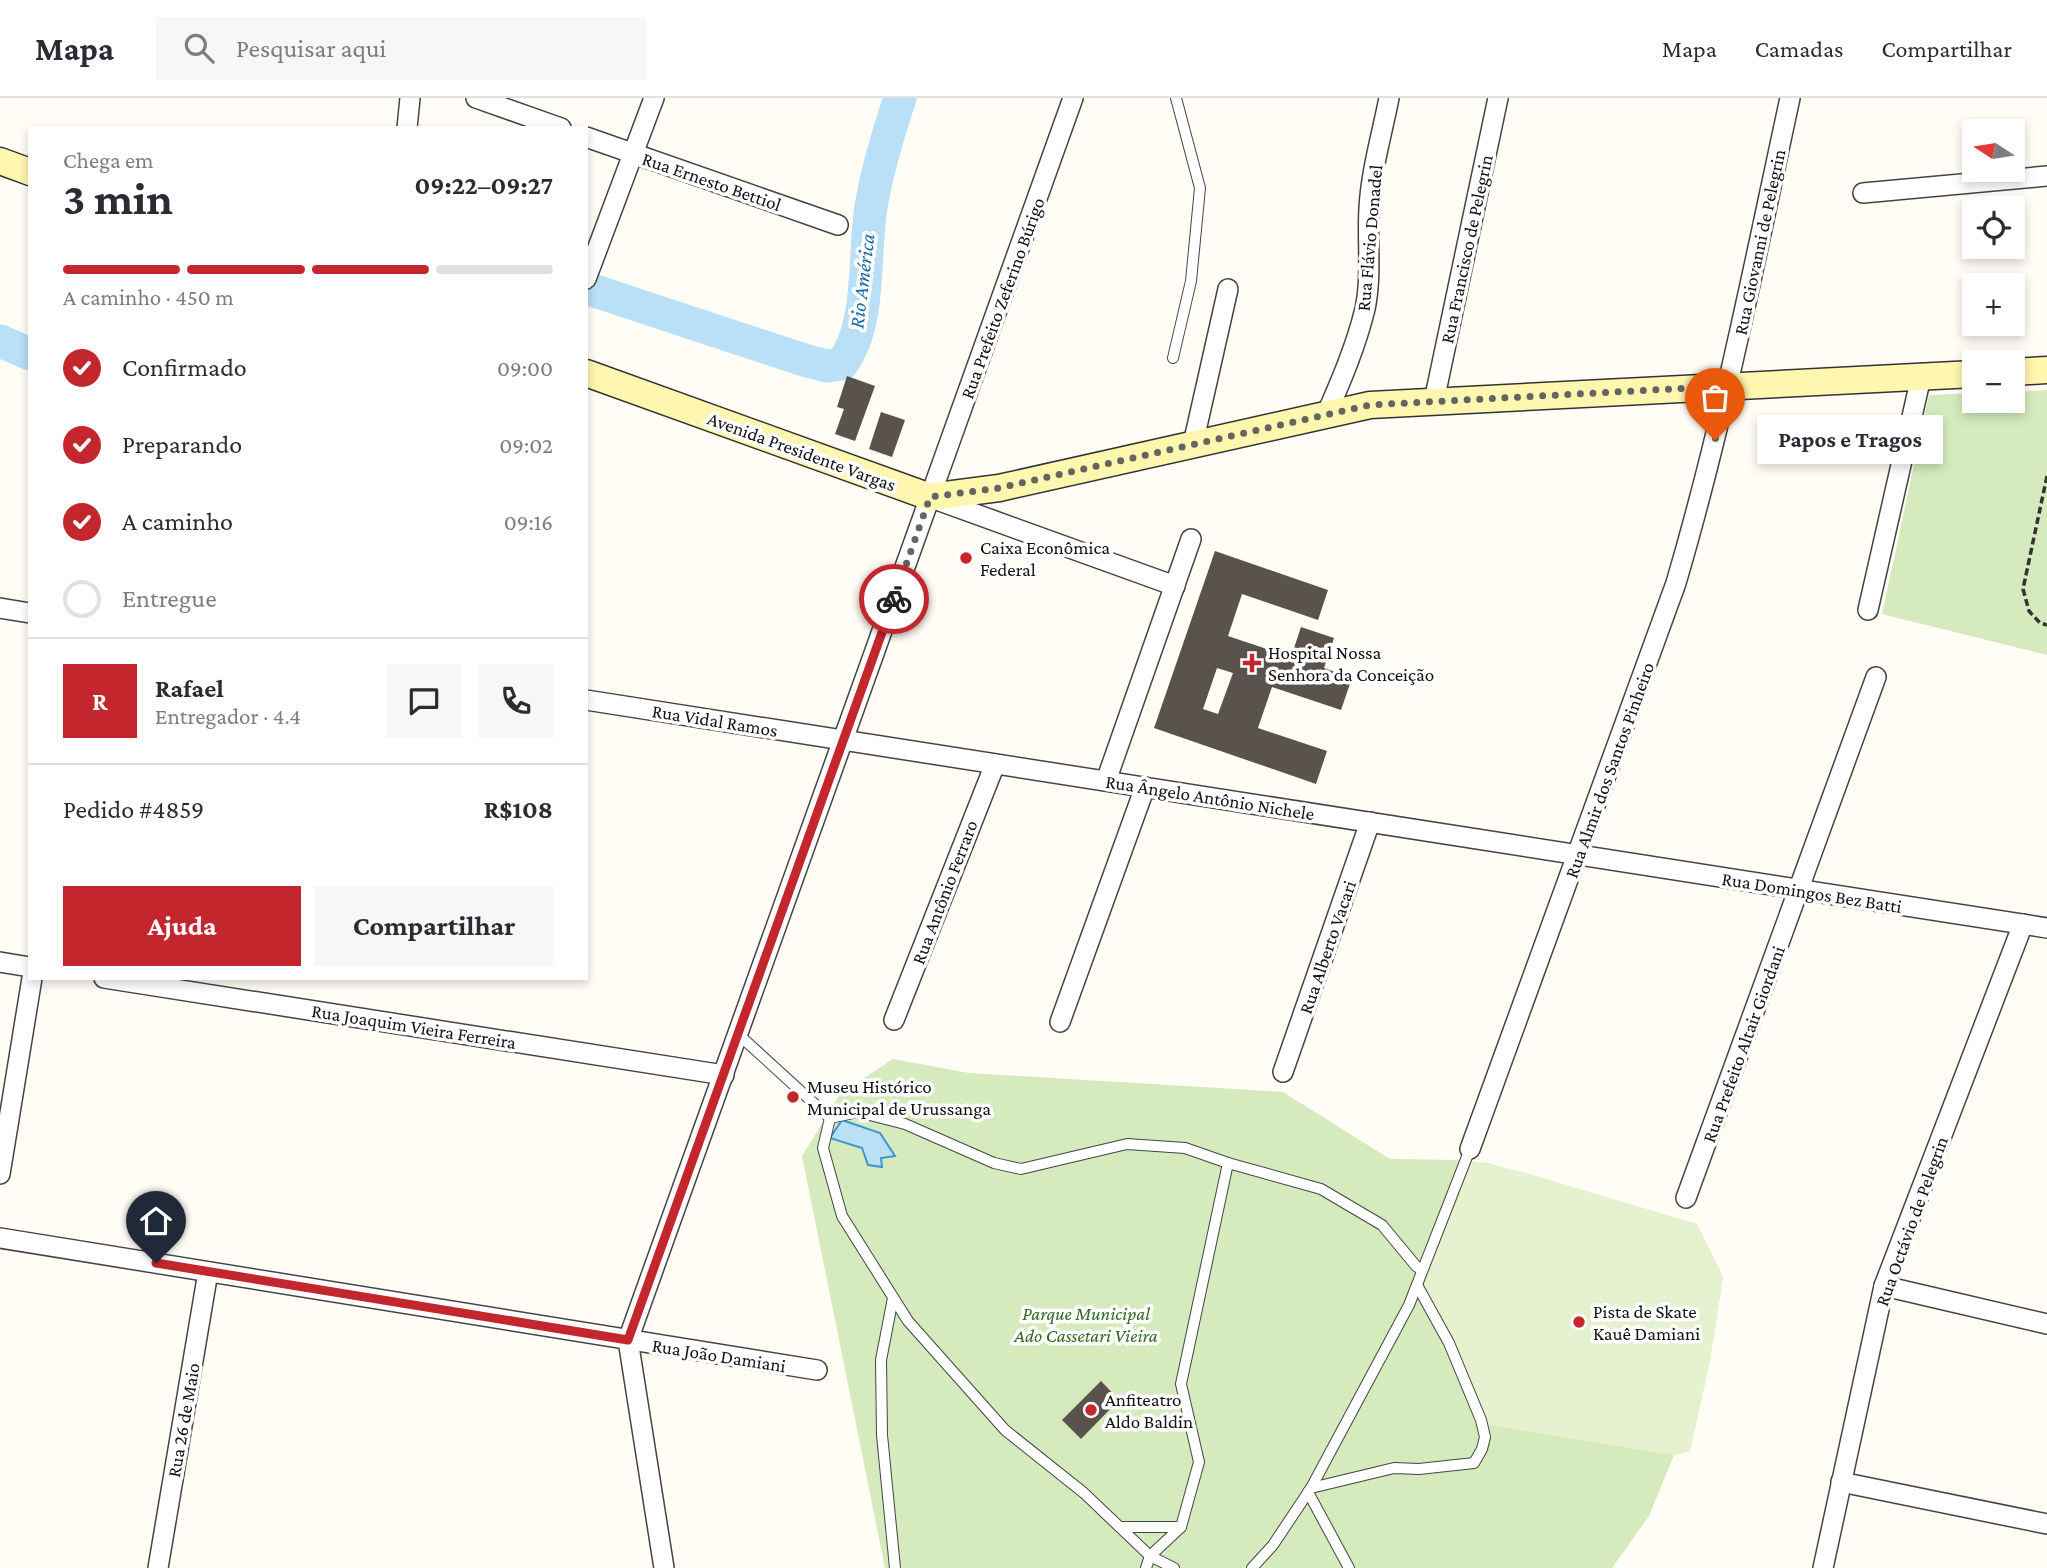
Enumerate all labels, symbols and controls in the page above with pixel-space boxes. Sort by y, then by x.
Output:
search box [156,17,646,80]
icon: search [180,29,218,67]
text: Mapa [35,30,114,67]
text: Pesquisar aqui [236,34,386,63]
text: Mapa [1662,35,1717,62]
text: Camadas [1755,35,1843,62]
text: Compartilhar [1881,35,2012,62]
north arrow [1962,119,2025,182]
map controls [1962,119,2025,413]
text: Chega em [63,147,154,173]
street label: Rua Giovanni de Pelegrin [1730,147,1789,337]
street label: Rua Ernesto Bettiol [640,148,784,215]
street label: Rua Francisco de Pelegrin [1436,153,1497,345]
street label: Rua Flávio Donadel [1353,164,1386,312]
text: 09:22–09:27 [414,171,553,200]
text: 3 min [63,173,173,224]
street label: Rua Prefeito Zeferino Búrigo [956,195,1049,402]
button: locate [1962,196,2025,259]
water label: Rio América [844,232,880,330]
button: + [1962,273,2025,336]
text: A caminho · 450 m [63,284,234,310]
icon: check [63,349,101,387]
button: − [1962,350,2025,413]
text: Confirmado [122,353,247,382]
text: 09:00 [497,355,553,381]
pin [1685,368,1745,440]
icon: bag [1696,379,1734,417]
street label: Avenida Presidente Vargas [705,408,899,495]
callout: Papos e Tragos [1757,416,1942,464]
icon: check [63,426,101,464]
text: Papos e Tragos [1778,426,1922,452]
text: Preparando [122,430,242,459]
text: 09:02 [499,432,553,458]
icon: check [63,503,101,541]
text: A caminho [122,507,233,536]
text: 09:16 [504,509,553,535]
place label: Caixa Econômica Federal [980,537,1110,580]
marker: Caixa Econômica Federal [958,550,974,566]
courier [859,564,929,634]
icon: bike [875,580,913,618]
text: Entregue [122,584,217,613]
place label: Hospital Nossa Senhora da Conceição [1268,642,1434,685]
marker: Hospital Nossa Senhora da Conceição [1242,653,1262,673]
street label: Rua Almir dos Santos Pinheiro [1561,659,1658,881]
button: chat [387,664,461,738]
button: phone [479,664,553,738]
text: Rafael [155,674,224,703]
text: R [92,687,108,716]
street label: Rua Vidal Ramos [651,700,779,741]
text: Entregador · 4.4 [155,703,301,729]
street label: Rua Ângelo Antônio Nichele [1104,771,1316,824]
text: Pedido #4859 [63,795,204,824]
text: R$108 [484,795,553,824]
street label: Rua Antônio Ferraro [907,817,982,967]
street label: Rua Domingos Bez Batti [1720,868,1903,917]
street label: Rua Alberto Vacari [1295,878,1360,1017]
button: Ajuda [63,886,301,966]
button: Compartilhar [315,886,553,966]
street label: Rua Prefeito Altair Giordani [1698,943,1789,1145]
street label: Rua Joaquim Vieira Ferreira [310,1000,518,1053]
place label: Museu Histórico Municipal de Urussanga [807,1076,991,1119]
marker: Museu Histórico Municipal de Urussanga [785,1089,801,1105]
street label: Rua Octávio de Pelegrin [1871,1134,1952,1309]
pin [126,1191,186,1263]
icon: home [137,1202,175,1240]
place label: Pista de Skate Kauê Damiani [1593,1301,1700,1344]
park label: Parque Municipal Ado Cassetari Vieira [1013,1303,1158,1346]
marker: Pista de Skate Kauê Damiani [1571,1314,1587,1330]
street label: Rua João Damiani [650,1335,787,1376]
street label: Rua 26 de Maio [163,1361,204,1479]
place label: Anfiteatro Aldo Baldin [1105,1389,1193,1432]
marker: Anfiteatro Aldo Baldin [1083,1402,1099,1418]

